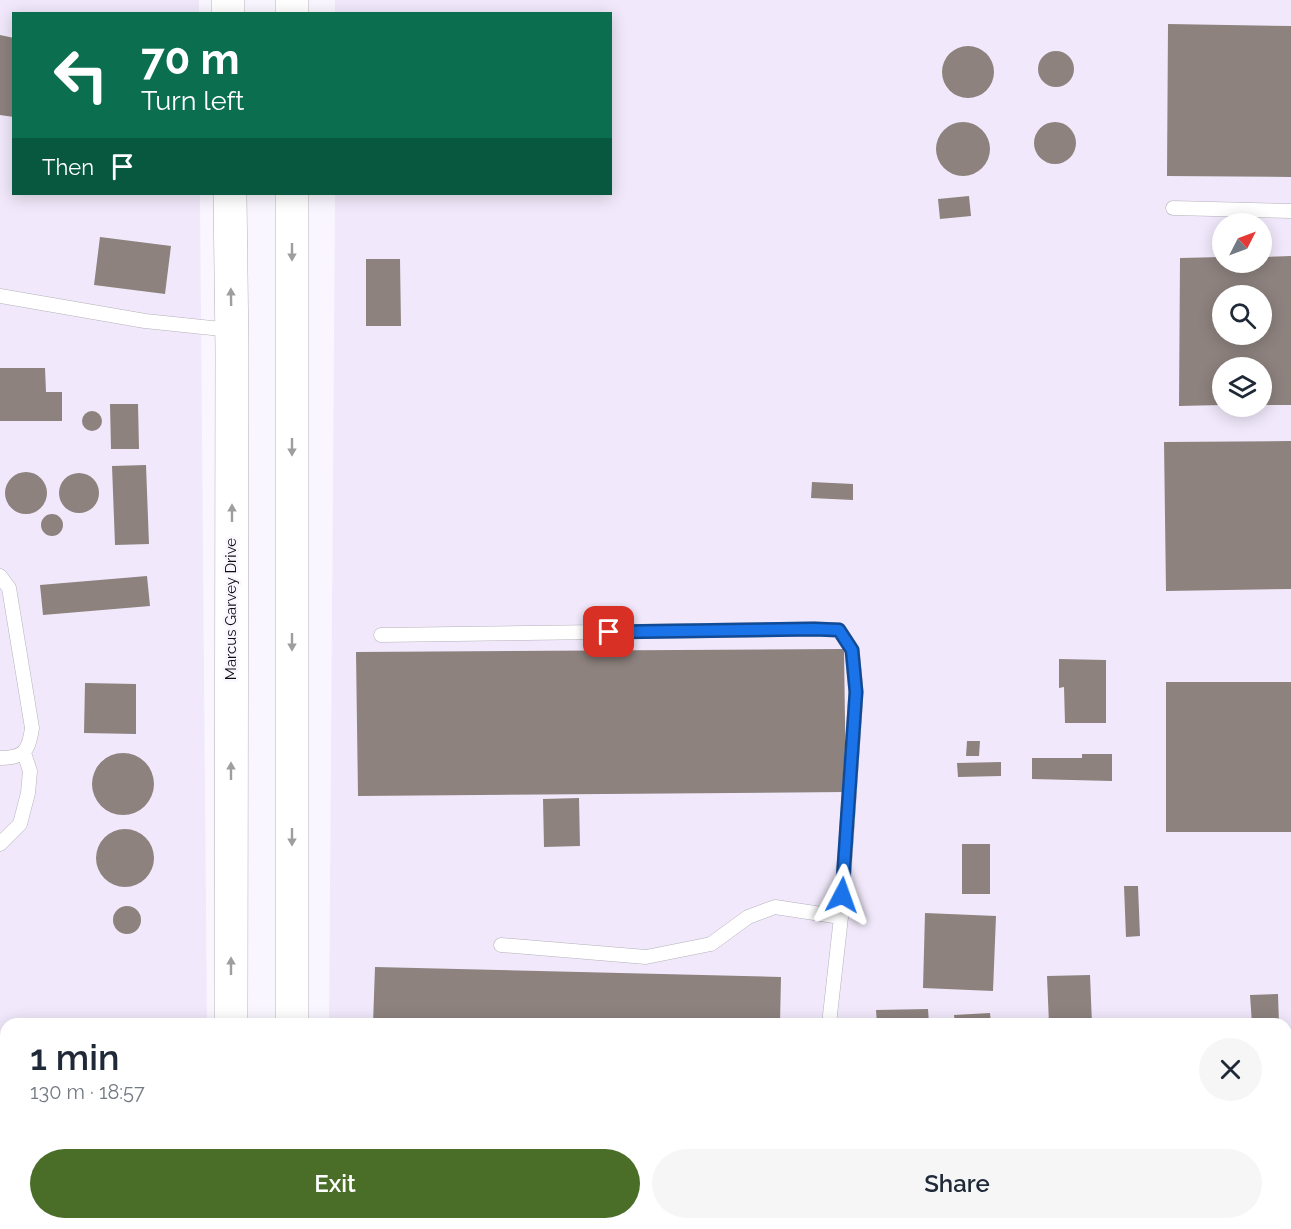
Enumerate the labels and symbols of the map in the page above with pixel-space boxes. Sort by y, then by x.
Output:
north arrow [1212,213,1272,273]
one-way arrow [287,242,297,261]
one-way arrow [226,288,236,307]
one-way arrow [287,437,297,456]
one-way arrow [227,504,237,523]
street label: Marcus Garvey Drive [222,538,240,680]
pin [583,606,634,657]
one-way arrow [287,632,297,651]
one-way arrow [226,762,236,781]
one-way arrow [287,827,297,846]
position arrow [810,863,874,927]
one-way arrow [226,957,236,976]

